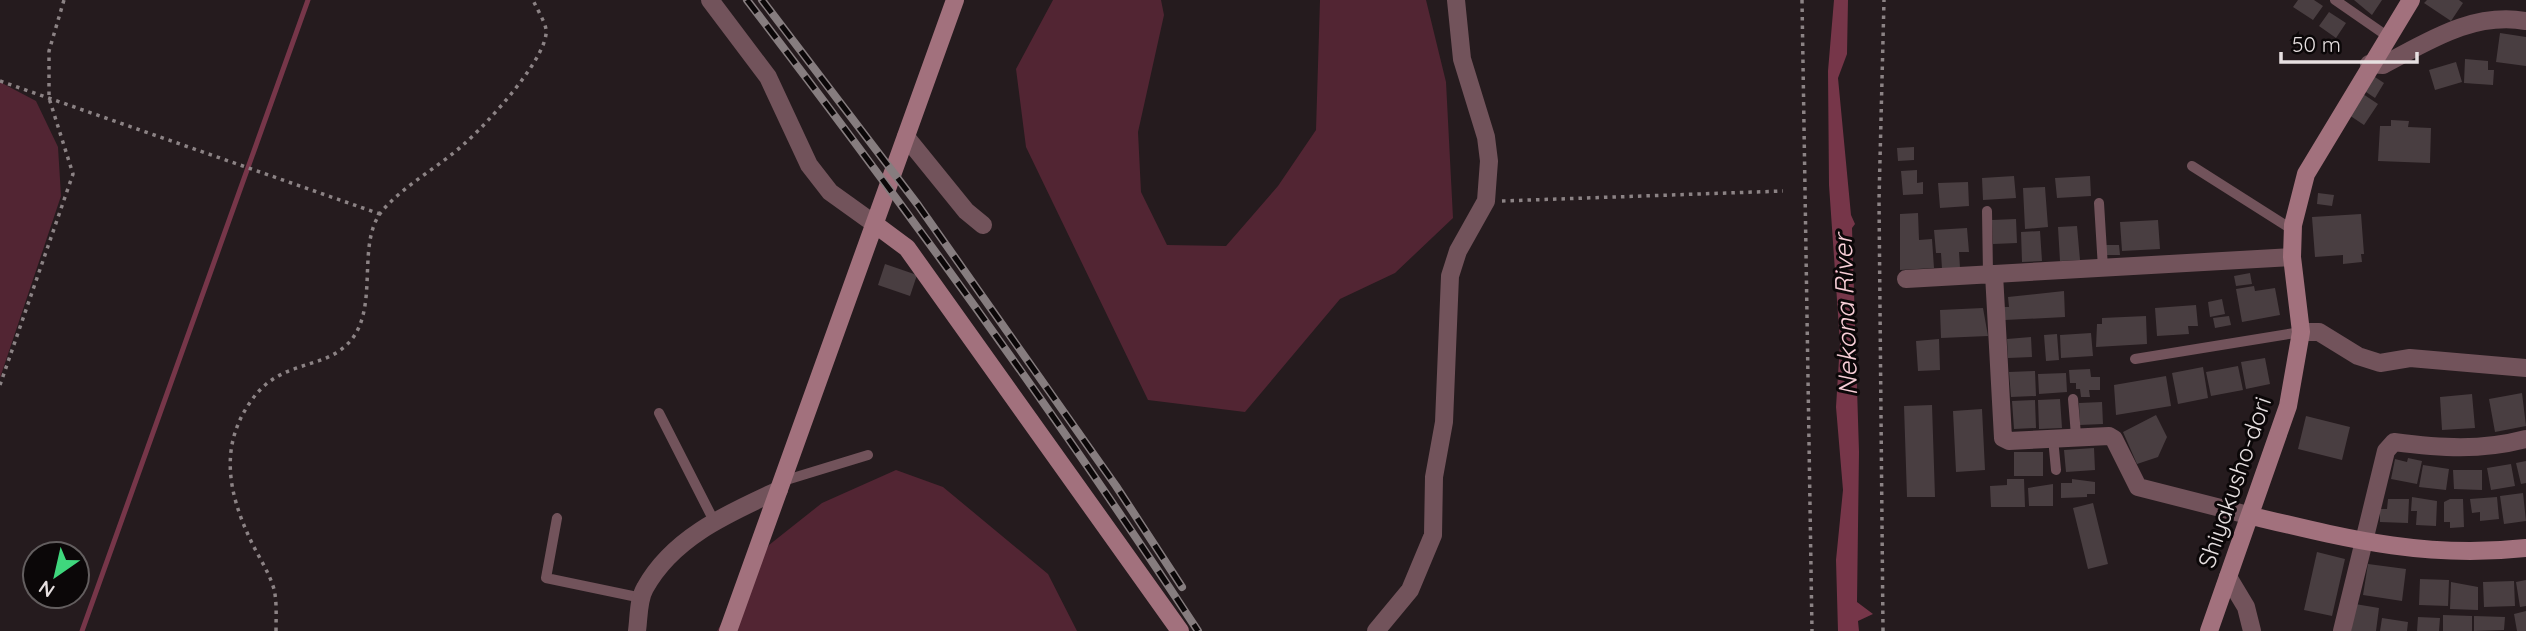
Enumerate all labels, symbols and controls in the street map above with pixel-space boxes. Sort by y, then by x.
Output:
scale bar [2281,21,2418,65]
text: 50 m [2292,31,2341,57]
water label: Nekona River [1826,231,1864,396]
street label: Shiyakusho-dori [2191,393,2277,571]
north arrow [21,540,91,610]
text: N [34,575,59,603]

